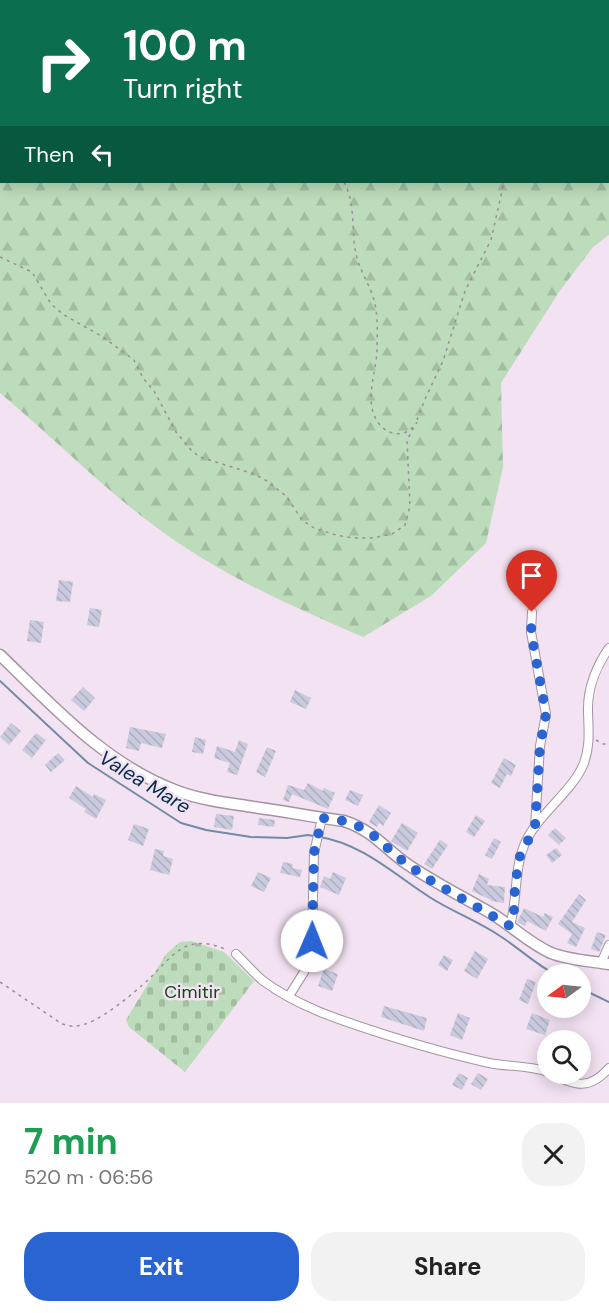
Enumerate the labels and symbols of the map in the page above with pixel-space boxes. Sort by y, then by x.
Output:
pin [506,550,557,612]
water label: Valea Mare [94,744,196,820]
position arrow [280,909,344,973]
north arrow [537,964,591,1018]
park label: Cimitir [164,980,220,1004]

